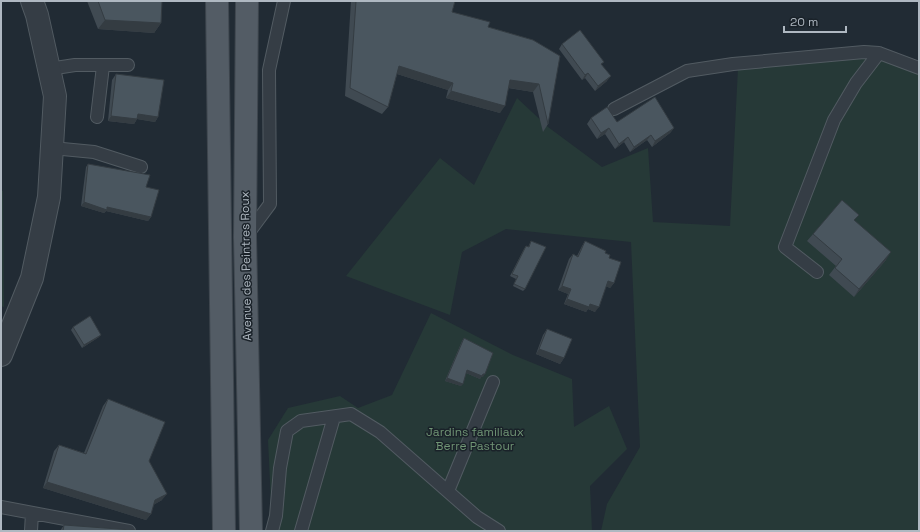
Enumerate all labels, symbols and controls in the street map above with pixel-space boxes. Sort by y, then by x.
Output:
scale bar [784,8,846,34]
text: 20 m [790,14,818,30]
street label: Avenue des Peintres Roux [237,191,255,341]
park label: Jardins familiaux Berre Pastour [426,424,524,454]

